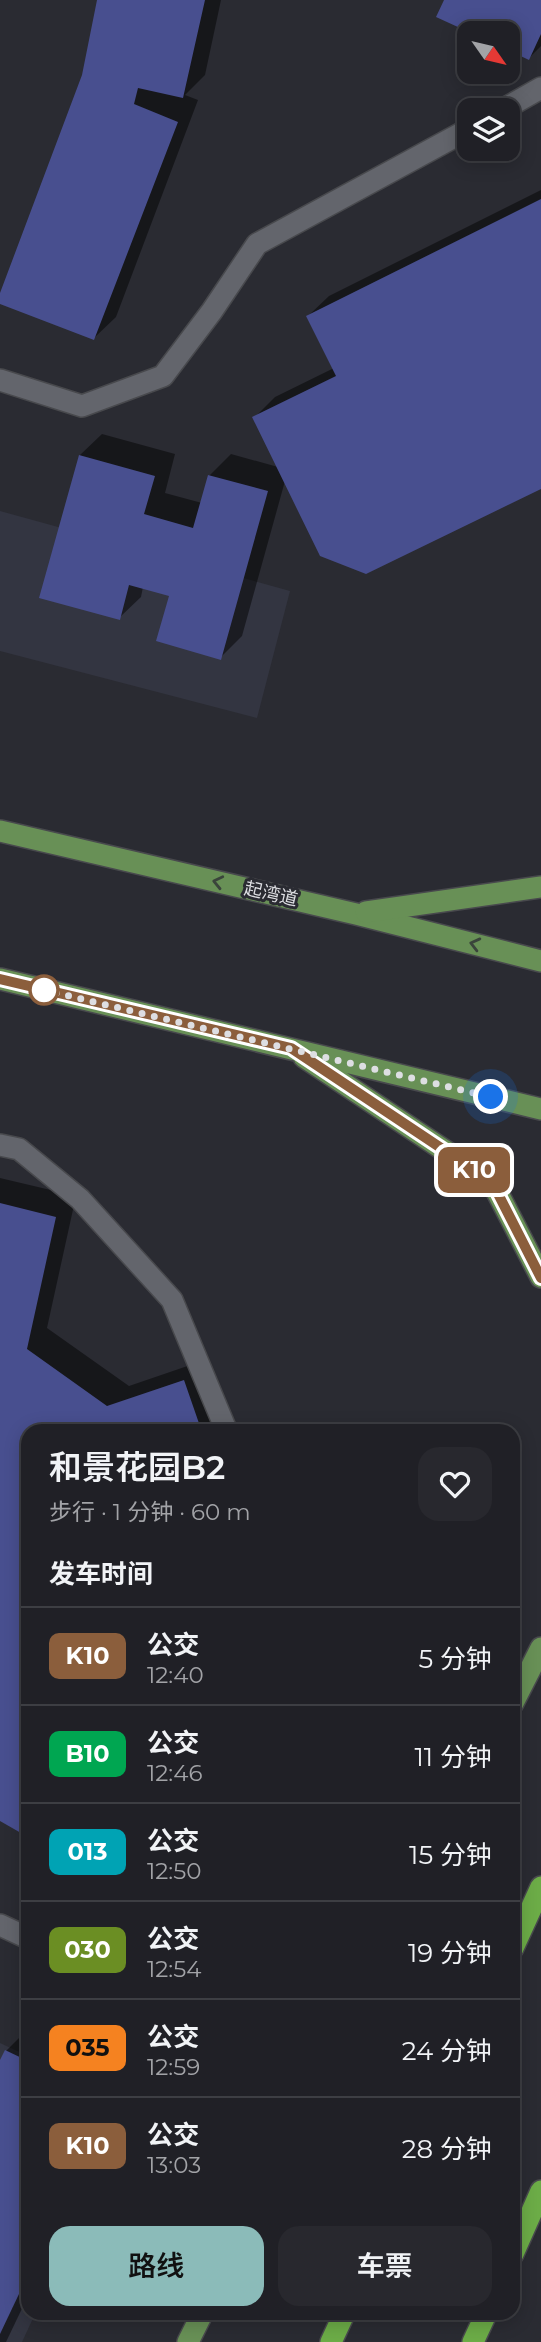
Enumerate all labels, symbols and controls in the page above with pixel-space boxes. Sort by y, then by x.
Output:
north arrow [457,21,520,84]
map controls [457,21,520,161]
button: layers [457,98,520,161]
one-way arrow [212,875,224,890]
street label: 起湾道 [242,877,300,911]
one-way arrow [469,938,481,952]
unlabelled marker [29,975,59,1005]
your location [473,1079,508,1114]
line badge: K10 [434,1147,514,1193]
text: K10 [452,1155,496,1184]
text: 和景花园B2 [49,1447,225,1487]
button: heart [418,1447,492,1521]
text: 步行 · 1 分钟 · 60 m [49,1498,251,1526]
text: 发车时间 [49,1558,153,1590]
text: 公交 [147,1629,199,1661]
text: K10 [66,1641,109,1670]
text: 5 分钟 [418,1643,492,1675]
text: 12:40 [147,1661,204,1689]
text: 公交 [147,1727,199,1759]
text: B10 [65,1739,110,1768]
text: 11 分钟 [414,1741,492,1773]
text: 12:46 [147,1759,202,1787]
text: 公交 [147,1825,199,1857]
text: 013 [68,1837,107,1866]
text: 15 分钟 [409,1839,492,1871]
text: 12:50 [147,1857,202,1885]
text: 公交 [147,1923,199,1955]
text: 030 [64,1935,111,1964]
text: 19 分钟 [408,1937,492,1969]
text: 12:54 [147,1955,201,1983]
text: 公交 [147,2021,199,2053]
text: 035 [65,2033,110,2062]
text: 24 分钟 [402,2035,492,2067]
text: 12:59 [147,2053,200,2081]
text: 公交 [147,2119,199,2151]
text: K10 [66,2131,109,2160]
text: 28 分钟 [402,2133,492,2165]
text: 13:03 [147,2151,201,2179]
button: 路线 [49,2226,264,2306]
button: 车票 [278,2226,492,2306]

